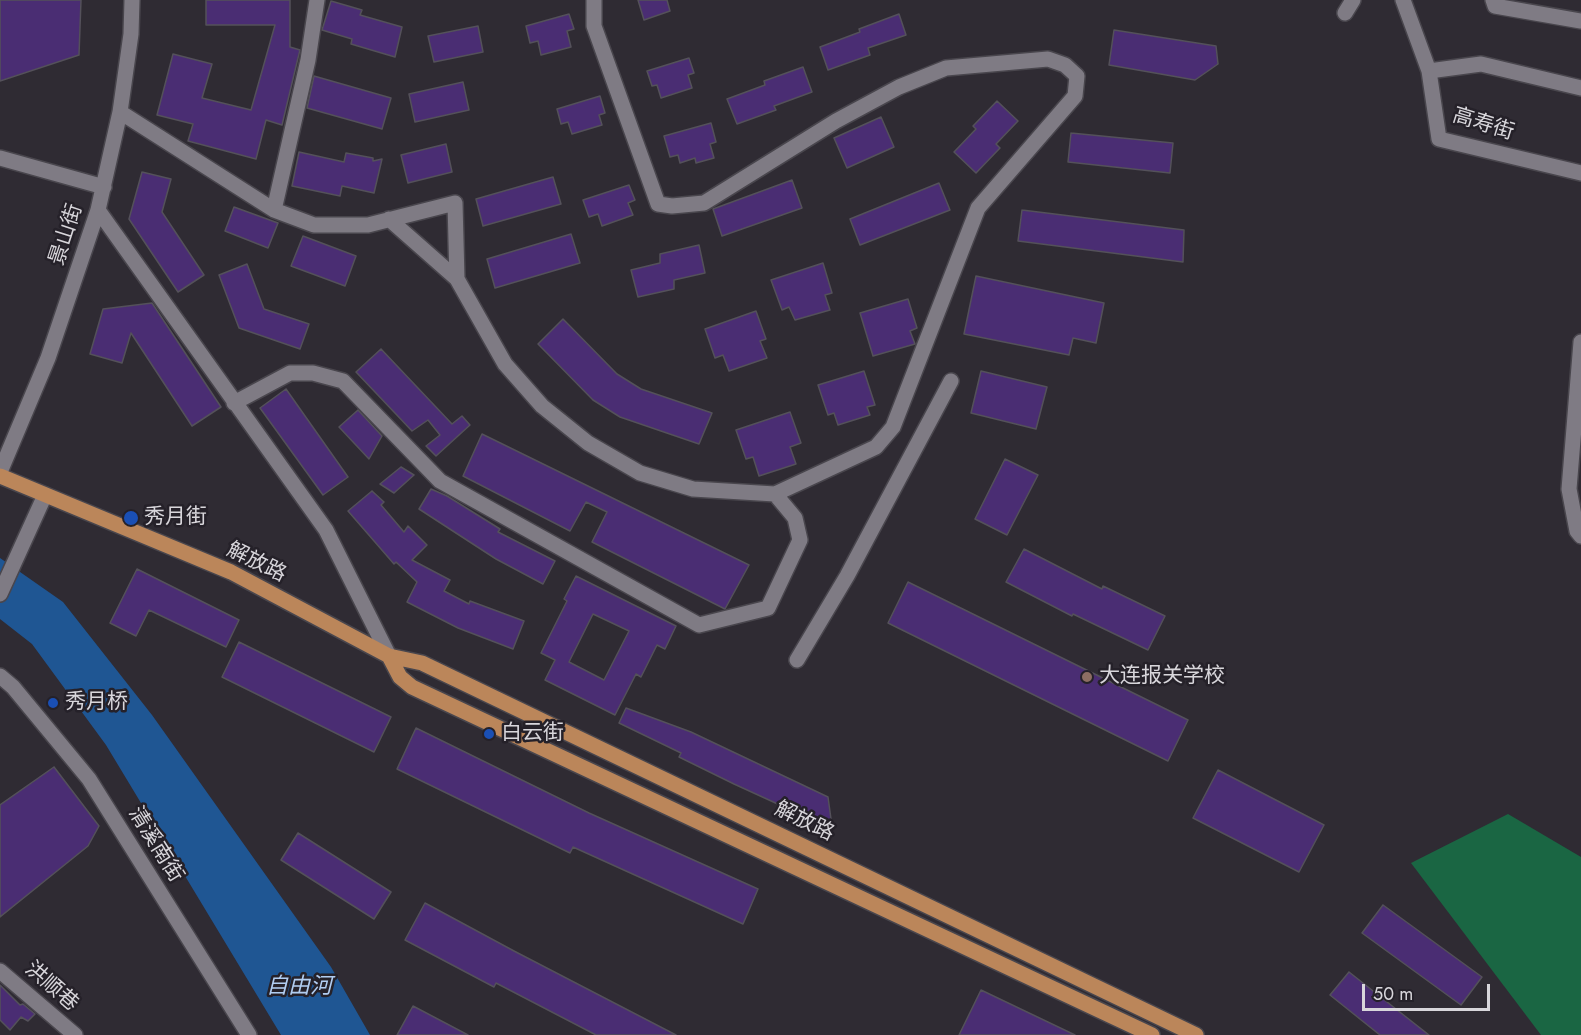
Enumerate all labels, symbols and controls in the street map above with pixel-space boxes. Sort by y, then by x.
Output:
street label: 高寿街 [1449,104,1517,146]
street label: 景山街 [45,201,89,269]
place label: 秀月街 [144,505,207,531]
marker: 秀月街 [122,509,140,527]
street label: 解放路 [222,538,290,588]
place label: 大连报关学校 [1099,664,1225,690]
marker: 大连报关学校 [1080,670,1094,684]
place label: 秀月桥 [65,690,128,716]
marker: 秀月桥 [46,696,60,710]
place label: 白云街 [501,721,564,747]
marker: 白云街 [482,727,496,741]
street label: 解放路 [770,797,838,847]
street label: 清溪南街 [122,803,188,887]
street label: 洪顺巷 [19,957,83,1017]
scale bar [1365,972,1492,1010]
water label: 自由河 [266,975,332,1001]
text: 50 m [1373,981,1413,1007]

